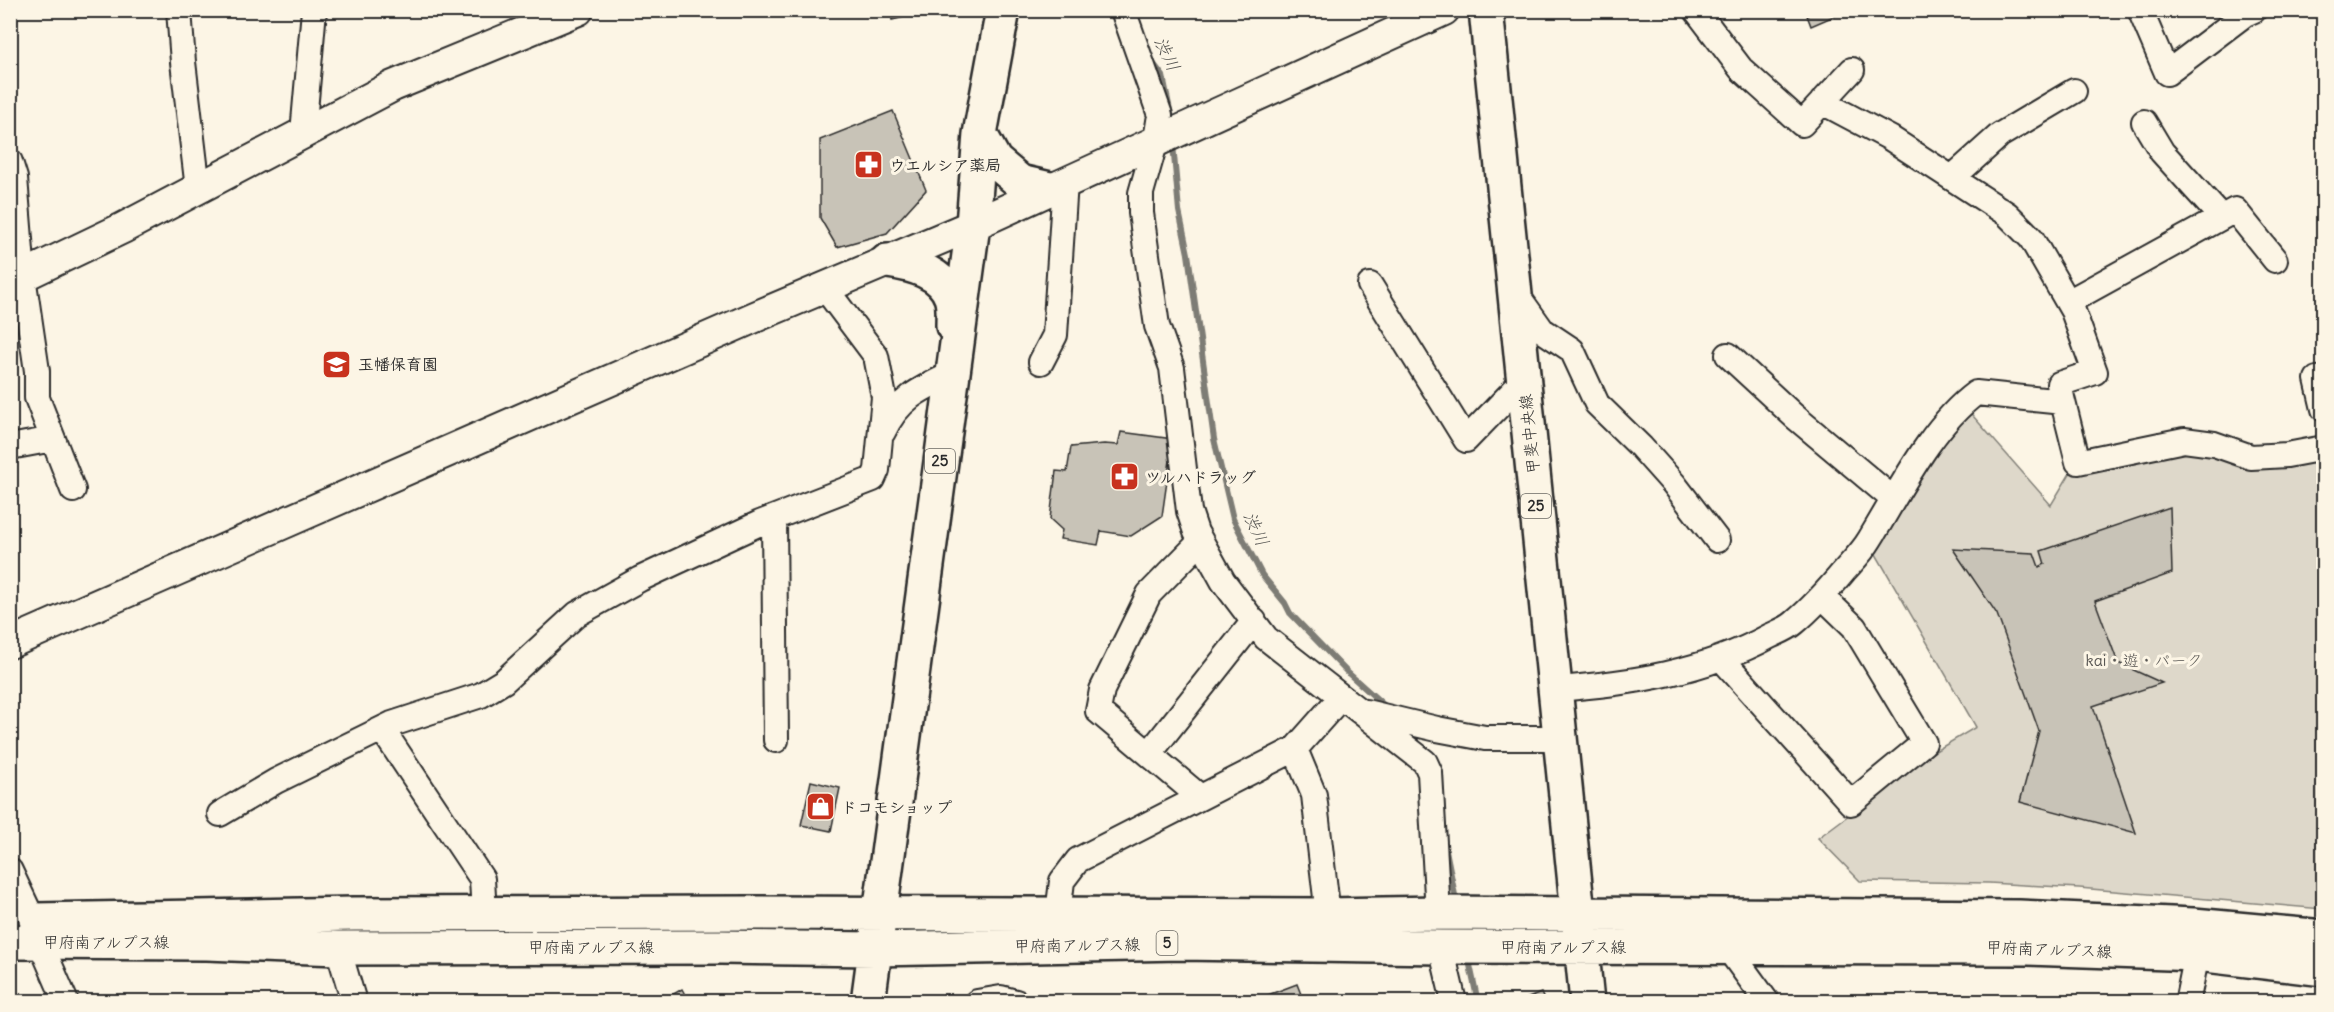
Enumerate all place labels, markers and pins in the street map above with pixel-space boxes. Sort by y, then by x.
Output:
pharmacy icon: ウエルシア薬局 [852,149,884,181]
place label: ウエルシア薬局 [889,155,1001,175]
school or university icon: 玉幡保育園 [321,348,353,380]
place label: 玉幡保育園 [358,354,438,374]
pharmacy icon: ツルハドラッグ [1108,461,1140,493]
place label: ツルハドラッグ [1145,467,1256,487]
shop icon: ドコモショップ [804,791,836,823]
place label: ドコモショップ [841,797,952,817]

